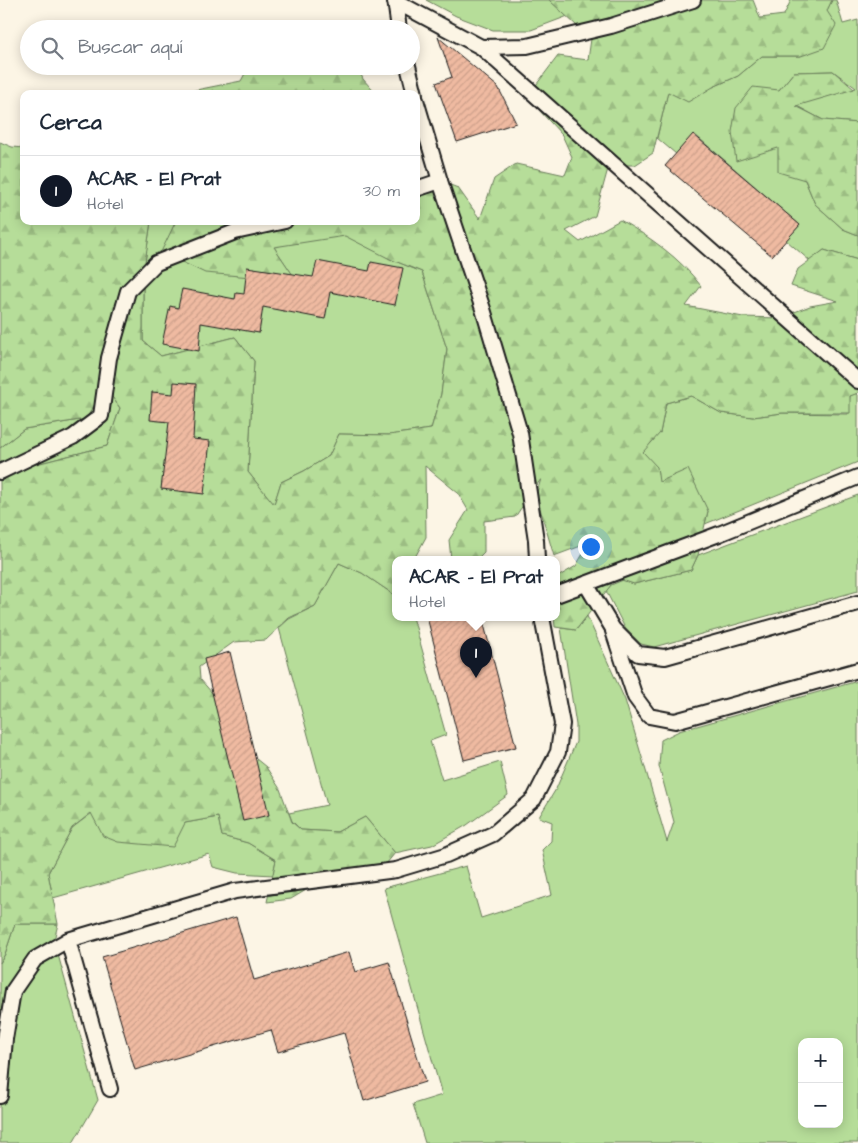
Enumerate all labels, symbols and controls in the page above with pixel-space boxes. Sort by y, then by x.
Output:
search box [20,20,420,75]
icon: search [38,34,66,62]
text: Buscar aquí [78,34,182,61]
text: Cerca [40,108,102,137]
text: ACAR - El Prat [87,166,221,193]
text: 1 [55,180,57,202]
text: 30 m [363,180,400,202]
text: Hotel [87,193,123,215]
your location [578,534,604,560]
popup [392,556,560,621]
text: ACAR - El Prat [409,564,543,591]
text: Hotel [409,591,445,613]
pin: 1 [460,637,492,678]
map controls [798,1038,843,1128]
button: + [798,1038,843,1083]
button: − [798,1083,843,1128]

